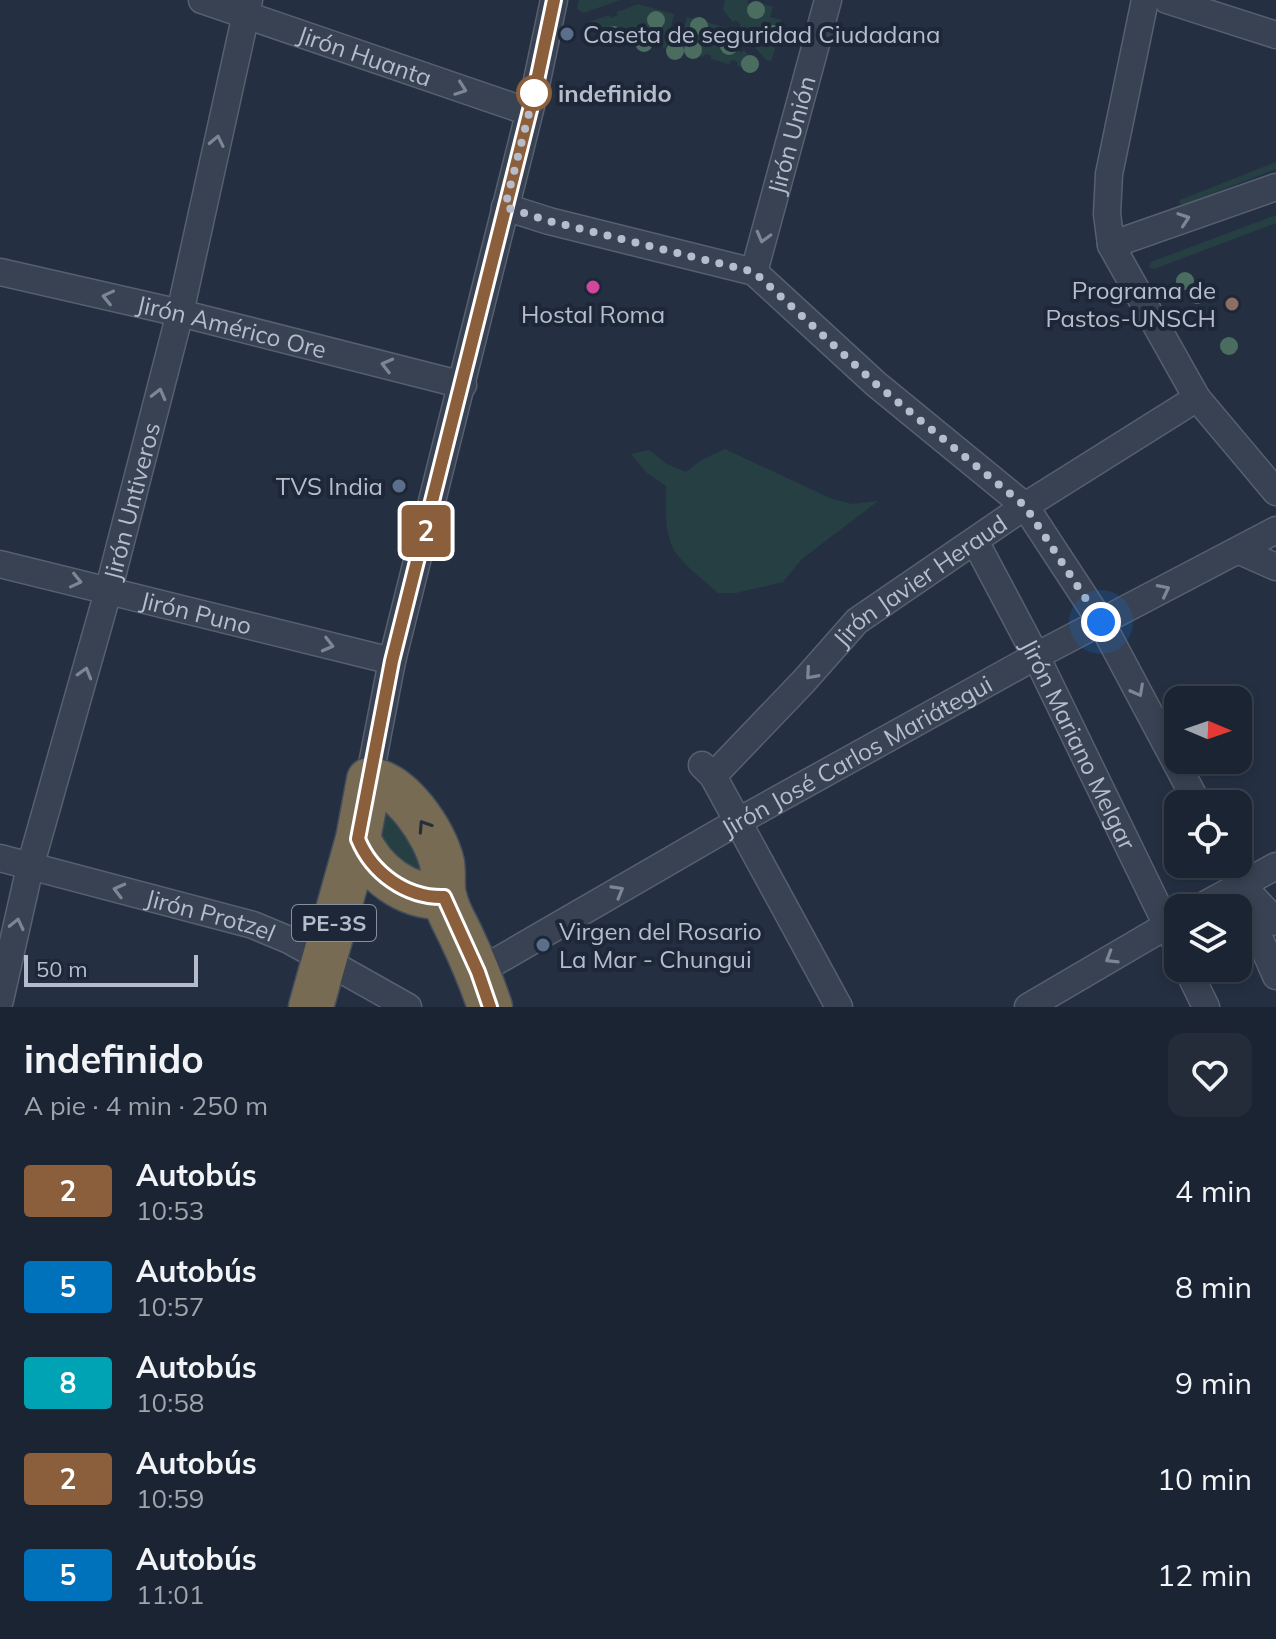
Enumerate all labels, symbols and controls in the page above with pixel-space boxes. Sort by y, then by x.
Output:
street label: Jirón Huanta [294,19,436,93]
place label: Caseta de seguridad Ciudadana [583,19,940,49]
marker: Caseta de seguridad Ciudadana [558,25,576,43]
street label: Jirón Unión [761,72,822,197]
marker: indefinido [517,76,551,110]
place label: indefinido [558,78,672,108]
one-way arrow [454,79,468,96]
one-way arrow [208,135,225,148]
one-way arrow [1177,213,1191,229]
one-way arrow [756,230,773,244]
place label: Programa de Pastos-UNSCH [1045,275,1216,333]
marker: Hostal Roma [584,278,602,296]
one-way arrow [101,289,115,306]
street label: Jirón Américo Ore [134,289,330,365]
marker: Programa de Pastos-UNSCH [1223,295,1241,313]
place label: Hostal Roma [521,299,665,329]
one-way arrow [381,358,395,375]
one-way arrow [149,388,166,402]
street label: Jirón Untiveros [97,419,166,583]
place label: TVS India [276,471,383,501]
marker: TVS India [390,477,408,495]
line badge: 2 [400,505,452,557]
street label: Jirón Javier Heraud [826,508,1013,653]
text: 2 [418,513,434,548]
one-way arrow [69,572,82,589]
street label: Jirón Puno [137,584,255,641]
one-way arrow [1156,584,1171,599]
your location [1081,602,1121,642]
street label: Jirón Mariano Melgar [1014,633,1143,855]
one-way arrow [321,635,335,652]
one-way arrow [806,664,820,679]
one-way arrow [76,666,92,680]
street label: Jirón José Carlos Mariátegui [716,668,997,843]
one-way arrow [1128,683,1144,697]
north arrow [1164,686,1252,774]
map controls [1164,686,1252,982]
button: locate [1164,790,1252,878]
one-way arrow [418,820,433,835]
street label: Jirón Protzel [143,882,280,948]
one-way arrow [112,883,126,899]
one-way arrow [609,885,624,901]
button: layers [1164,894,1252,982]
road number: PE-3S [292,905,376,941]
place label: Virgen del Rosario La Mar - Chungui [559,916,762,974]
one-way arrow [8,917,25,931]
marker: Virgen del Rosario La Mar - Chungui [534,936,552,954]
one-way arrow [1105,948,1119,964]
scale bar [24,951,198,987]
text: 50 m [36,955,87,983]
button: heart [1168,1033,1252,1117]
text: indefinido [24,1035,204,1083]
text: A pie · 4 min · 250 m [24,1089,268,1122]
text: Autobús [136,1156,257,1194]
text: 4 min [1175,1172,1252,1210]
text: 2 [60,1173,76,1208]
text: 10:53 [136,1194,204,1227]
text: Autobús [136,1252,257,1290]
text: 8 min [1175,1268,1252,1306]
text: 5 [60,1269,76,1304]
text: 10:57 [136,1290,204,1323]
text: Autobús [136,1348,257,1386]
text: 9 min [1175,1364,1252,1402]
text: 8 [60,1365,76,1400]
text: 10:58 [136,1386,204,1419]
text: Autobús [136,1444,257,1482]
text: 10 min [1157,1460,1252,1498]
text: 2 [60,1461,76,1496]
text: 10:59 [136,1482,204,1515]
text: Autobús [136,1540,257,1578]
text: 12 min [1157,1556,1252,1594]
text: 5 [60,1557,76,1592]
text: 11:01 [136,1578,204,1611]

